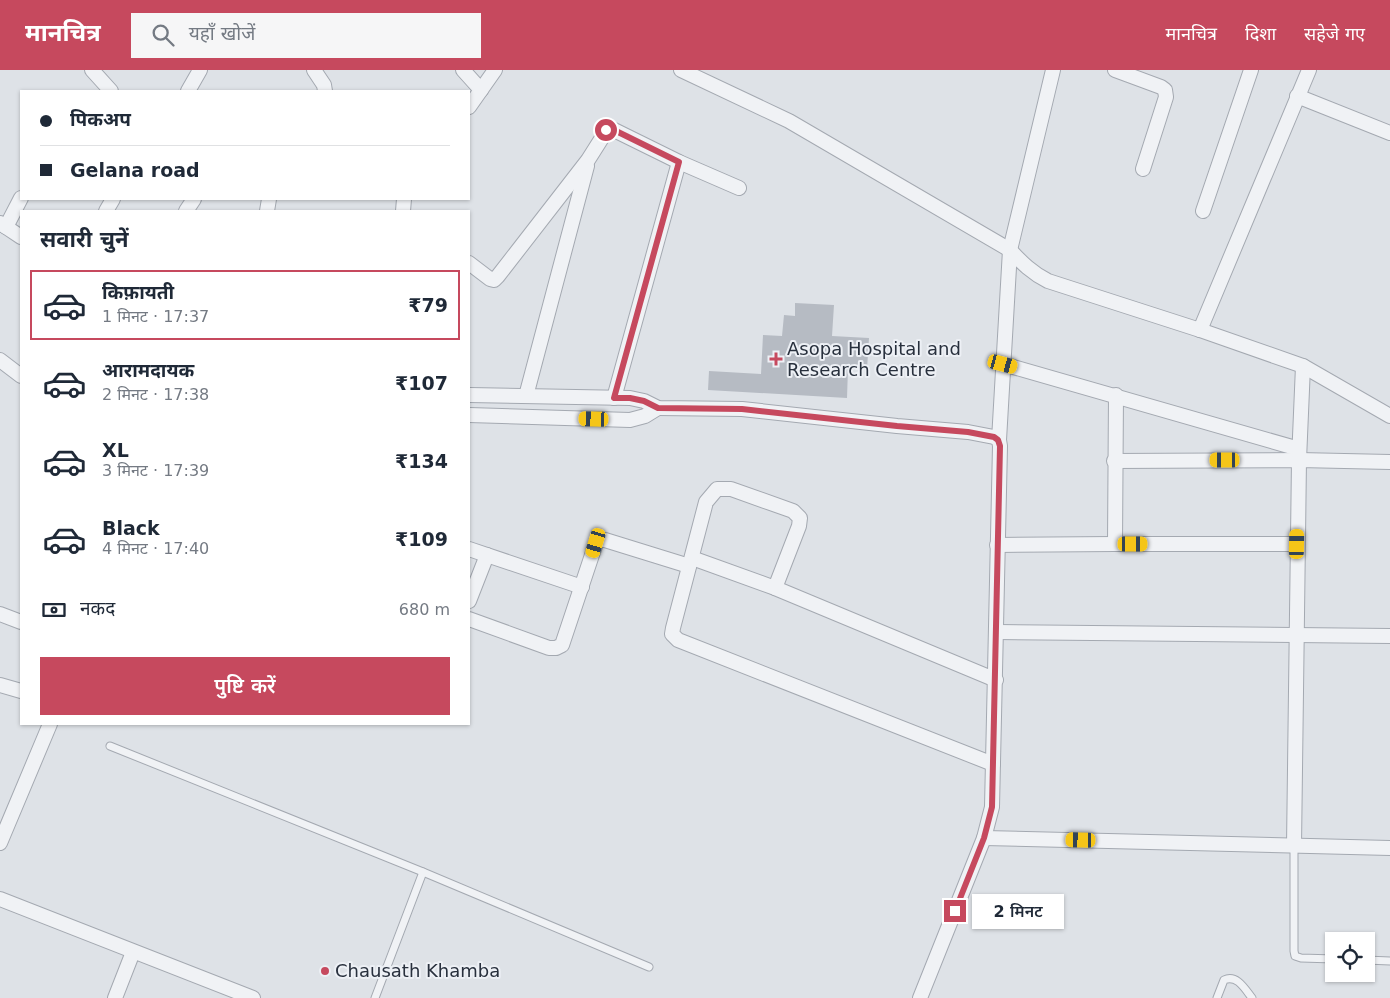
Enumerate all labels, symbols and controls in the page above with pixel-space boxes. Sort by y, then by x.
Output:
search box [131,13,481,58]
text: मानचित्र [25,19,101,47]
icon: search [149,21,177,49]
text: यहाँ खोजें [189,22,255,44]
text: मानचित्र [1166,23,1217,44]
text: दिशा [1245,23,1276,44]
text: सहेजे गए [1304,23,1365,44]
text: पिकअप [70,108,131,130]
route start [595,119,617,141]
text: Gelana road [70,159,200,181]
text: सवारी चुनें [40,227,129,252]
text: किफ़ायती [102,281,174,303]
icon: car [42,283,87,328]
text: ₹79 [408,294,448,316]
text: 1 मिनट · 17:37 [102,307,209,326]
place label: Asopa Hospital and Research Centre [787,338,961,380]
marker: Asopa Hospital and Research Centre [769,352,783,366]
car [986,353,1019,375]
text: आरामदायक [102,359,194,381]
icon: car [42,361,87,406]
text: ₹107 [395,372,448,394]
text: 2 मिनट · 17:38 [102,385,209,404]
car [578,411,609,427]
icon: car [42,439,87,484]
text: XL [102,439,129,461]
text: ₹134 [395,450,448,472]
car [1210,453,1240,468]
text: 3 मिनट · 17:39 [102,461,209,480]
icon: car [42,517,87,562]
text: Black [102,517,160,539]
car [584,526,607,560]
text: ₹109 [395,528,448,550]
car [1289,529,1304,559]
car [1118,537,1148,552]
text: 4 मिनट · 17:40 [102,539,209,558]
icon: cash [40,596,68,624]
text: नकद [80,597,115,619]
text: 680 m [399,600,450,619]
button: पुष्टि करें [40,657,450,715]
car [1065,832,1096,848]
callout: 2 मिनट [972,894,1065,928]
route end [944,900,966,922]
text: 2 मिनट [993,902,1043,921]
map controls [1325,932,1375,982]
button: locate [1325,932,1375,982]
place label: Chausath Khamba [335,960,500,981]
marker: Chausath Khamba [319,965,331,977]

